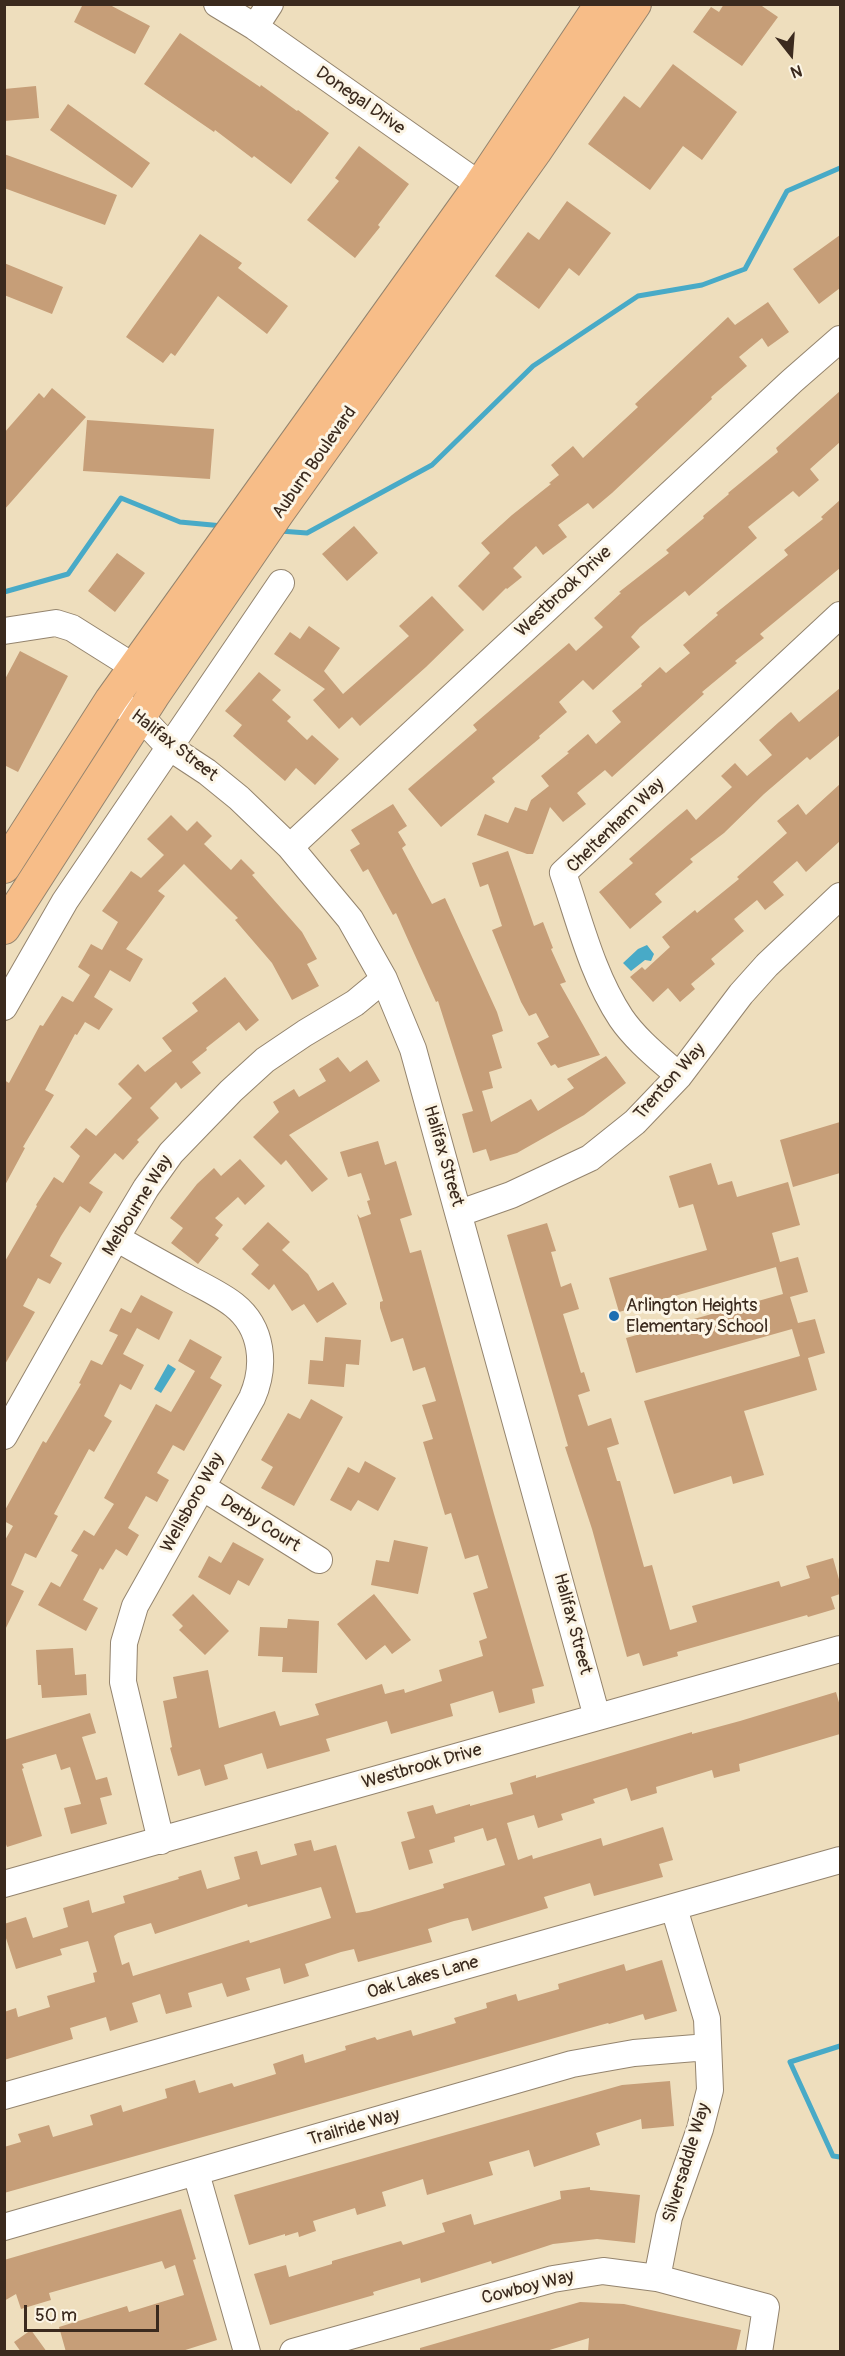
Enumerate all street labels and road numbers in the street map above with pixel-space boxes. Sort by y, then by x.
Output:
street label: Donegal Drive [311,62,409,140]
street label: Auburn Boulevard [268,403,362,523]
street label: Westbrook Drive [511,542,617,642]
street label: Halifax Street [126,705,222,787]
street label: Cheltenham Way [563,774,669,878]
street label: Trenton Way [630,1039,710,1125]
street label: Halifax Street [418,1103,468,1209]
street label: Melbourne Way [99,1152,177,1260]
street label: Wellsboro Way [157,1449,229,1557]
street label: Derby Court [216,1491,304,1557]
street label: Halifax Street [548,1571,596,1677]
street label: Westbrook Drive [360,1740,484,1794]
street label: Oak Lakes Lane [365,1952,481,2004]
street label: Silversaddle Way [659,2101,715,2225]
street label: Trailride Way [306,2105,402,2151]
street label: Cowboy Way [480,2266,576,2310]

